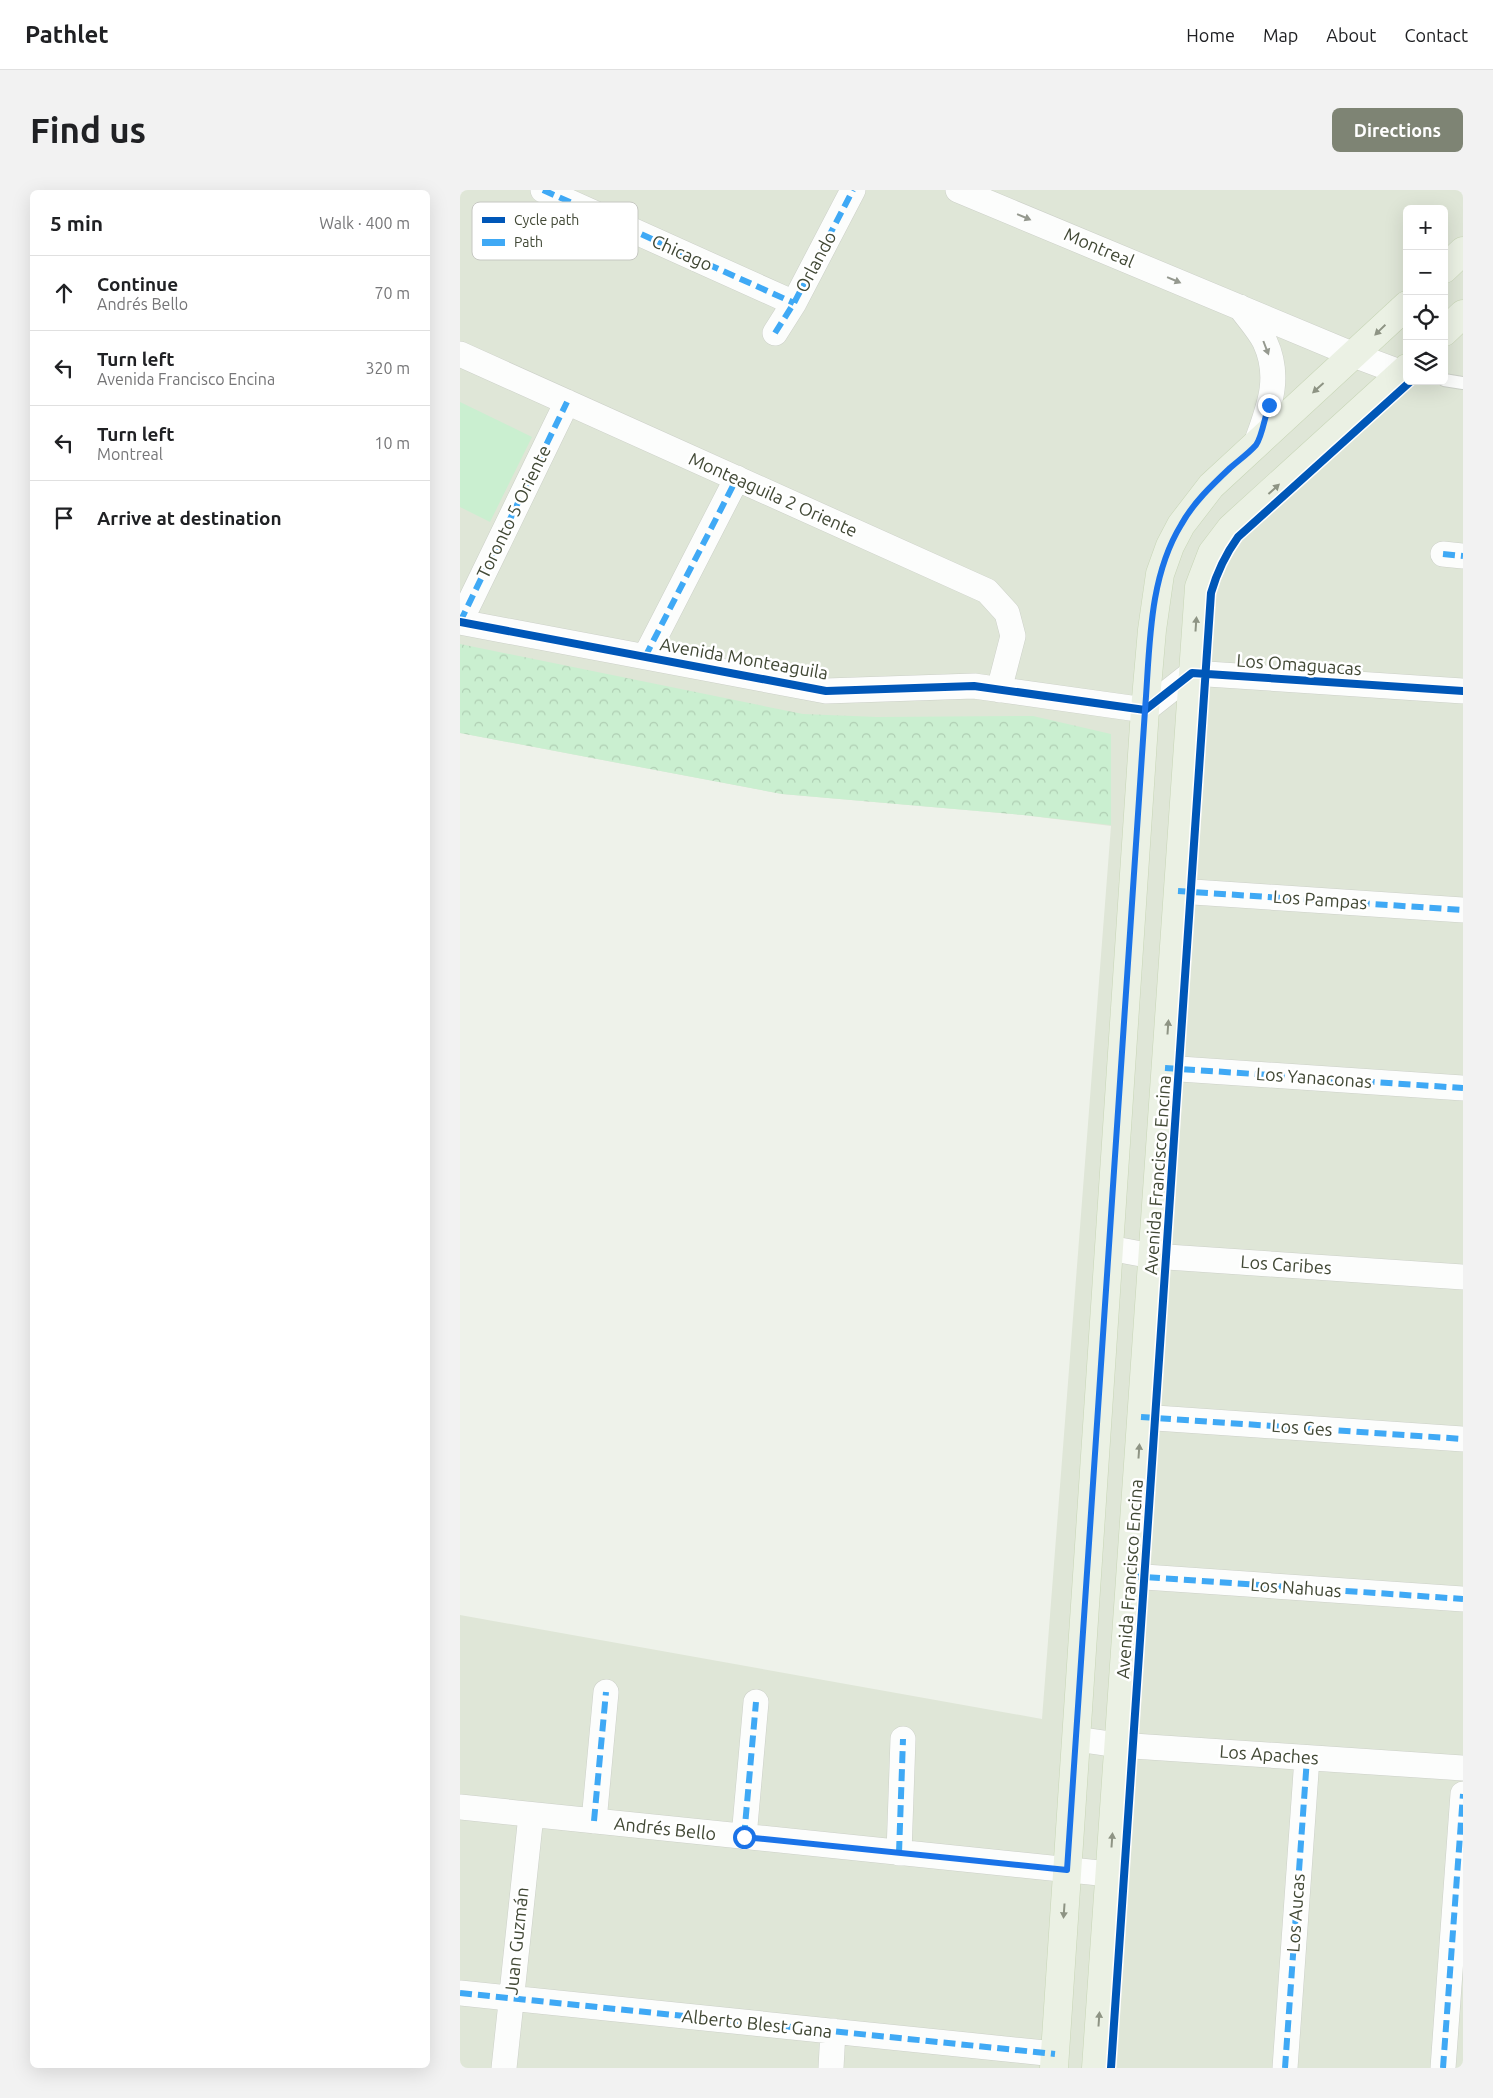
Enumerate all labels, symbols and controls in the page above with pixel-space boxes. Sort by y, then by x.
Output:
text: Pathlet [25,21,109,48]
text: Home [1186,25,1235,45]
text: Map [1263,25,1298,45]
text: About [1326,25,1376,45]
text: Contact [1404,25,1468,45]
button: Directions [1332,108,1463,152]
text: Find us [30,110,146,150]
legend [472,202,638,260]
map controls [1403,205,1448,385]
button: + [1403,205,1448,250]
text: 5 min [50,211,103,235]
text: Cycle path [514,212,579,228]
text: Walk · 400 m [319,214,410,232]
one-way arrow [1017,214,1031,222]
street label: Montreal [1061,223,1138,271]
street label: Orlando [791,228,839,295]
street label: Chicago [649,230,716,274]
text: Path [514,234,543,250]
button: − [1403,250,1448,295]
text: Continue [97,273,178,295]
one-way arrow [1167,276,1181,284]
icon: ahead [50,279,78,307]
text: 70 m [374,284,410,302]
text: Andrés Bello [97,295,188,313]
button: locate [1403,295,1448,340]
one-way arrow [1375,324,1387,336]
button: layers [1403,340,1448,385]
one-way arrow [1262,341,1270,356]
text: Turn left [97,348,175,370]
icon: left [50,354,78,382]
text: 320 m [365,359,410,377]
text: Avenida Francisco Encina [97,370,275,388]
one-way arrow [1313,382,1325,394]
route end [1258,394,1281,417]
text: Turn left [97,423,175,445]
icon: left [50,429,78,457]
text: 10 m [374,434,410,452]
street label: Toronto 5 Oriente [472,442,554,581]
text: Montreal [97,445,163,463]
street label: Monteaguila 2 Oriente [686,448,861,540]
one-way arrow [1267,483,1279,495]
icon: arrive [50,504,78,532]
text: Arrive at destination [97,507,282,529]
one-way arrow [1193,616,1201,632]
street label: Avenida Monteaguila [659,633,830,683]
street label: Los Omaguacas [1236,650,1363,678]
street label: Los Pampas [1272,886,1368,912]
one-way arrow [1165,1019,1173,1035]
street label: Los Yanaconas [1255,1063,1373,1091]
street label: Avenida Francisco Encina [1140,1074,1174,1276]
street label: Los Caribes [1240,1251,1333,1277]
street label: Los Ges [1271,1415,1334,1439]
one-way arrow [1135,1442,1143,1458]
street label: Avenida Francisco Encina [1112,1478,1146,1680]
street label: Los Nahuas [1250,1574,1343,1600]
street label: Los Apaches [1219,1741,1320,1767]
street label: Andrés Bello [613,1813,717,1843]
route start [733,1826,756,1849]
one-way arrow [1108,1832,1116,1848]
street label: Los Aucas [1282,1873,1308,1953]
street label: Juan Guzmán [500,1886,532,1996]
one-way arrow [1060,1903,1068,1919]
street label: Alberto Blest Gana [681,2005,833,2041]
one-way arrow [1095,2011,1103,2027]

